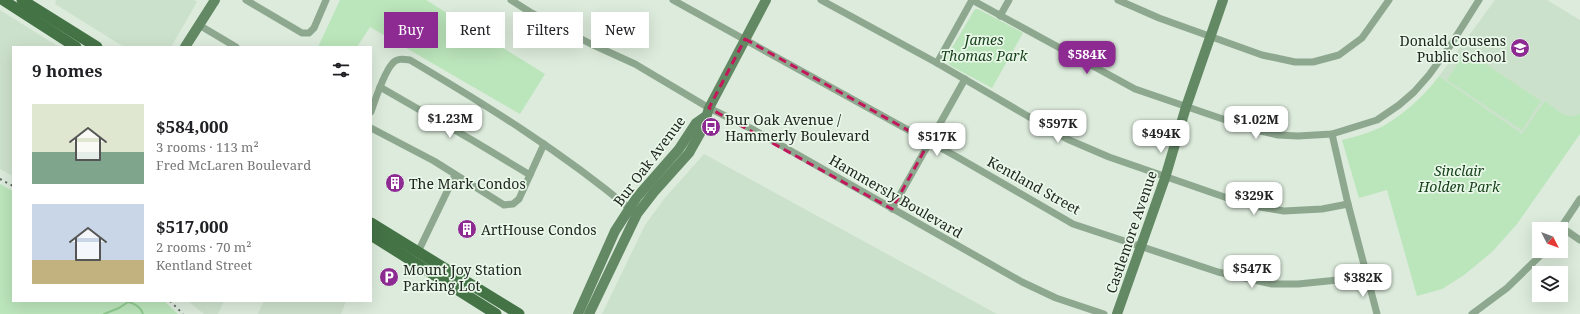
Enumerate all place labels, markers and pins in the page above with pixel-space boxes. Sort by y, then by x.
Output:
place label: Donald Cousens Public School [1400,31,1507,66]
school or university icon: Donald Cousens Public School [1509,37,1531,59]
pin: $584K [1059,41,1115,75]
pin: $1.23M [417,105,483,139]
pin: $1.02M [1223,106,1289,140]
place label: Bur Oak Avenue / Hammerly Boulevard [725,110,870,145]
pin: $597K [1030,110,1086,144]
bus stop icon: Bur Oak Avenue / Hammerly Boulevard [700,116,722,138]
pin: $494K [1133,120,1189,154]
pin: $517K [909,123,965,157]
building icon: The Mark Condos [384,172,406,194]
place label: The Mark Condos [409,174,526,193]
pin: $329K [1226,182,1282,216]
building icon: ArtHouse Condos [456,218,478,240]
place label: ArtHouse Condos [481,220,597,239]
pin: $547K [1224,255,1280,289]
place label: Mount Joy Station Parking Lot [403,260,522,295]
pin: $382K [1335,264,1391,298]
parking icon: Mount Joy Station Parking Lot [378,266,400,288]

